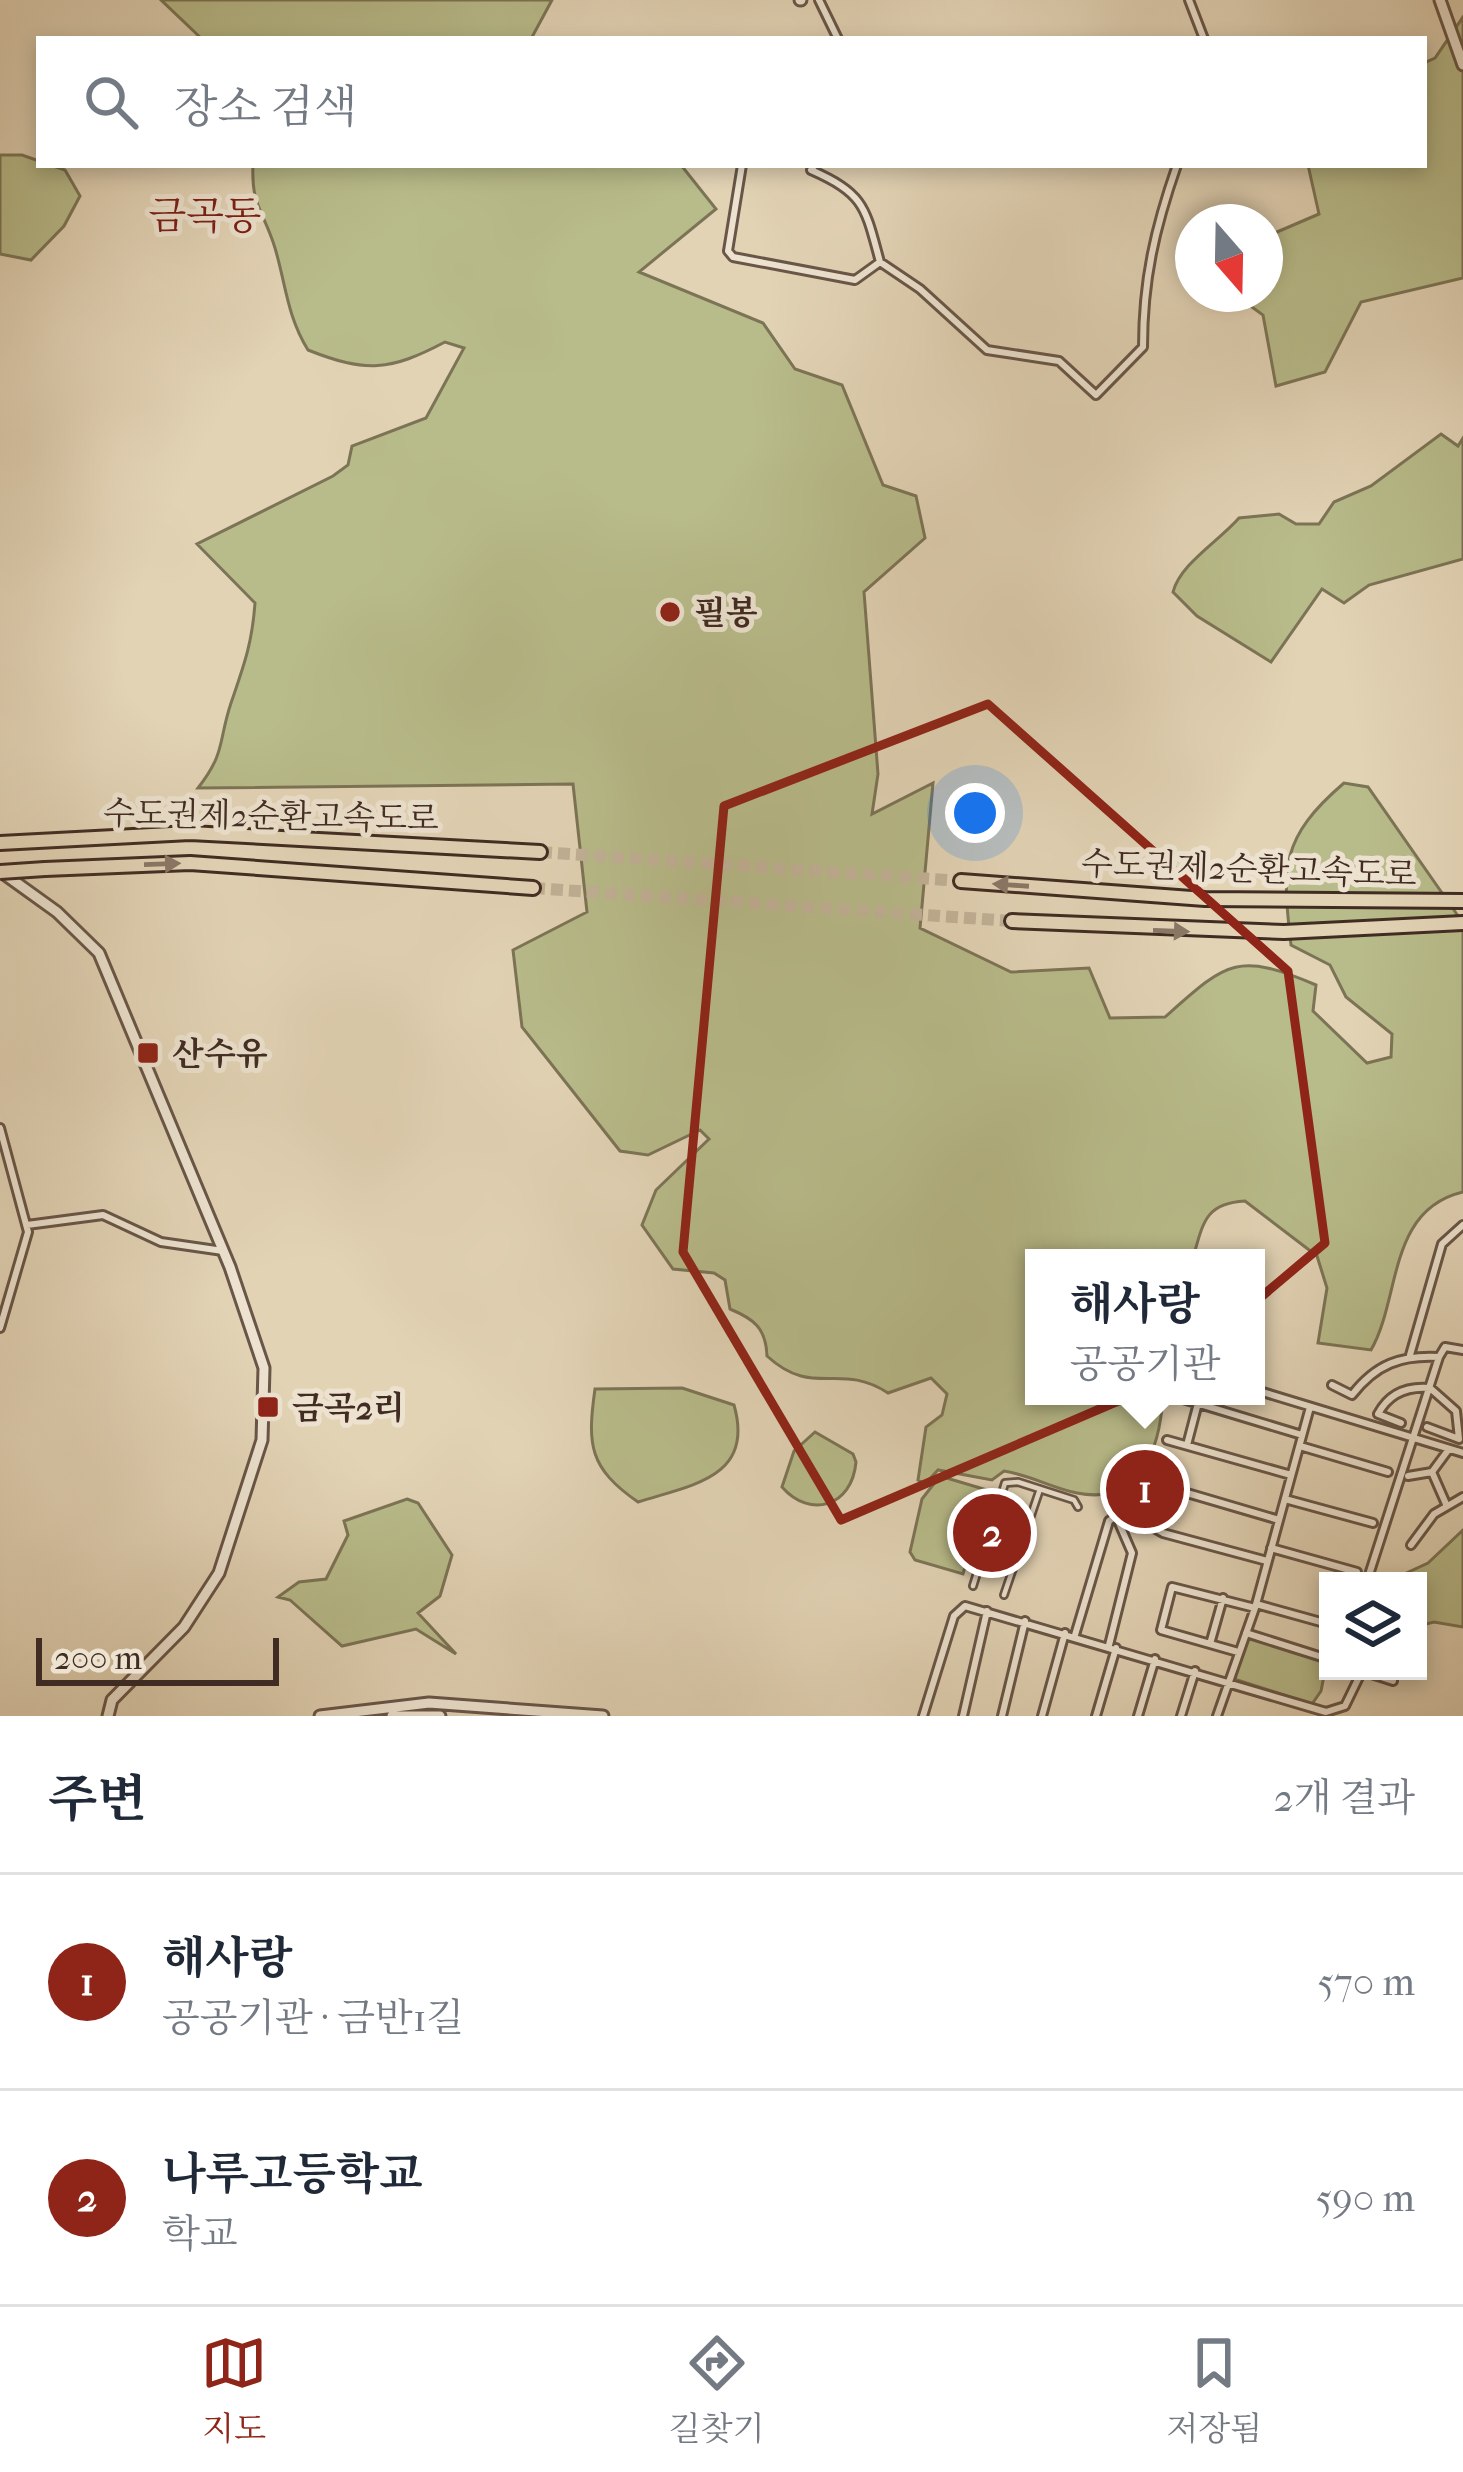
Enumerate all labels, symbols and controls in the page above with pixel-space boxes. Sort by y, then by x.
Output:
search box [36,36,1427,168]
icon: search [78,69,144,135]
text: 장소 검색 [174,81,358,134]
district label: 금곡동 [148,193,262,239]
north arrow [1175,204,1283,312]
place label: 필봉 [694,594,758,633]
marker: 필봉 [657,599,683,625]
your location [945,783,1005,843]
street label: 수도권제2순환고속도로 [103,794,439,839]
street label: 수도권제2순환고속도로 [1080,844,1418,895]
one-way arrow [144,854,182,873]
one-way arrow [991,875,1029,894]
one-way arrow [1153,921,1191,940]
place label: 산수유 [172,1035,268,1074]
marker: 산수유 [135,1040,161,1066]
popup [1025,1249,1265,1405]
text: 해사랑 [1070,1278,1200,1331]
text: 공공기관 [1070,1341,1220,1387]
place label: 금곡2리 [292,1389,405,1428]
marker: 금곡2리 [255,1394,281,1420]
pin: 1 [1106,1444,1184,1534]
pin: 2 [953,1488,1031,1578]
map controls [1319,1572,1427,1680]
button: layers [1319,1572,1427,1680]
scale bar [36,1632,279,1685]
text: 200 m [54,1639,142,1678]
text: 주변 [48,1769,147,1829]
text: 2개 결과 [1274,1775,1415,1821]
text: 해사랑 [162,1932,292,1985]
text: 1 [80,1959,94,2005]
text: 570 m [1317,1959,1415,2005]
text: 공공기관 · 금반1길 [162,1995,464,2041]
text: 나루고등학교 [162,2148,423,2201]
text: 2 [77,2175,97,2221]
text: 590 m [1315,2175,1415,2221]
text: 학교 [162,2211,237,2257]
tab: 지도 [201,2330,267,2449]
tab: 길찾기 [669,2330,765,2449]
tab: 저장됨 [1166,2330,1262,2449]

